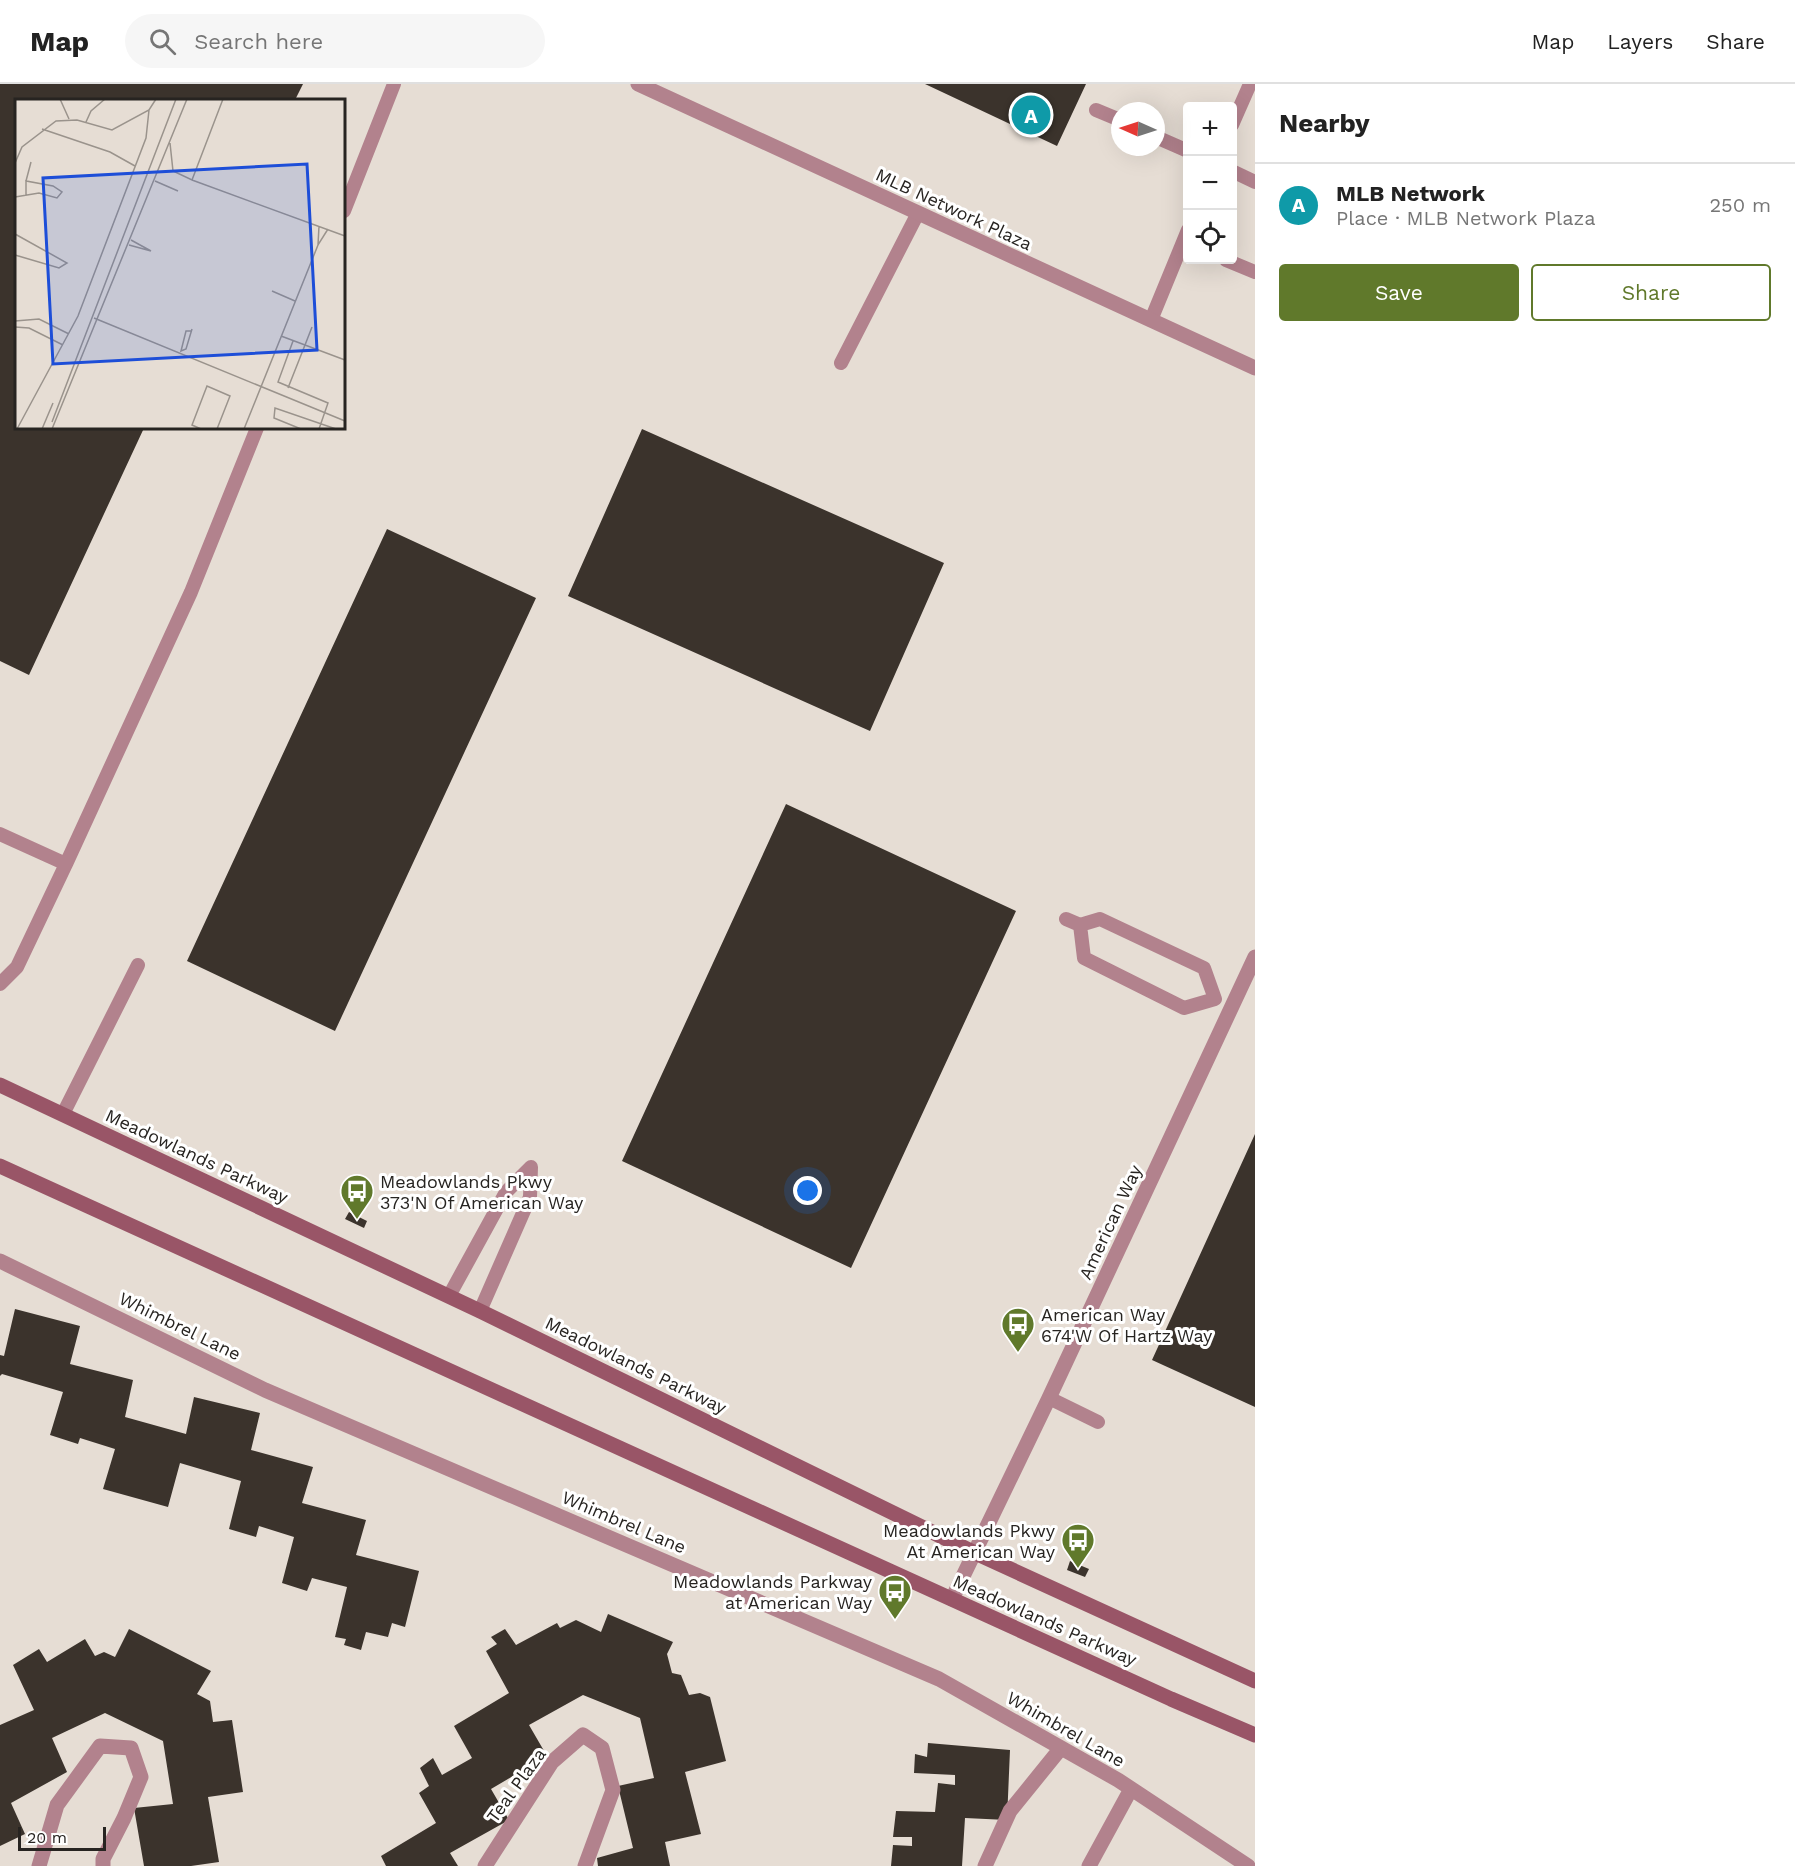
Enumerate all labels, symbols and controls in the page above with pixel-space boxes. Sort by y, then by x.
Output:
search box [125,14,545,68]
text: Map [30,25,89,58]
icon: search [146,25,179,58]
text: Search here [194,29,323,54]
text: Map [1531,29,1574,54]
text: Layers [1607,29,1673,54]
text: Share [1706,29,1765,54]
pin: A [1012,93,1050,138]
inset map [15,99,345,429]
north arrow [1111,102,1165,156]
map controls [1183,102,1237,264]
button: + [1183,102,1237,156]
text: Nearby [1279,108,1370,138]
button: − [1183,156,1237,210]
street label: MLB Network Plaza [872,164,1036,254]
text: MLB Network [1336,181,1485,206]
text: A [1292,193,1305,217]
text: 250 m [1709,193,1771,217]
text: Place · MLB Network Plaza [1336,206,1596,230]
button: locate [1183,210,1237,264]
button: Save [1279,264,1519,321]
button: Share [1531,264,1771,321]
street label: Meadowlands Parkway [102,1104,292,1208]
street label: American Way [1074,1161,1146,1283]
place label: Meadowlands Pkwy 373'N Of American Way [380,1171,584,1213]
bus stop icon: Meadowlands Pkwy 373'N Of American Way [339,1173,375,1220]
your location [793,1176,822,1205]
street label: Whimbrel Lane [116,1287,244,1365]
place label: American Way 674'W Of Hartz Way [1041,1304,1213,1346]
bus stop icon: American Way 674'W Of Hartz Way [1000,1306,1036,1353]
street label: Meadowlands Parkway [542,1312,731,1418]
street label: Whimbrel Lane [559,1486,689,1558]
place label: Meadowlands Pkwy At American Way [883,1520,1056,1562]
bus stop icon: Meadowlands Pkwy At American Way [1060,1522,1096,1569]
street label: Meadowlands Parkway [950,1570,1141,1670]
place label: Meadowlands Parkway at American Way [673,1571,873,1613]
bus stop icon: Meadowlands Parkway at American Way [877,1573,913,1620]
street label: Whimbrel Lane [1003,1687,1129,1771]
street label: Teal Plaza [482,1744,550,1826]
scale bar [18,1824,106,1852]
text: 20 m [27,1828,67,1847]

